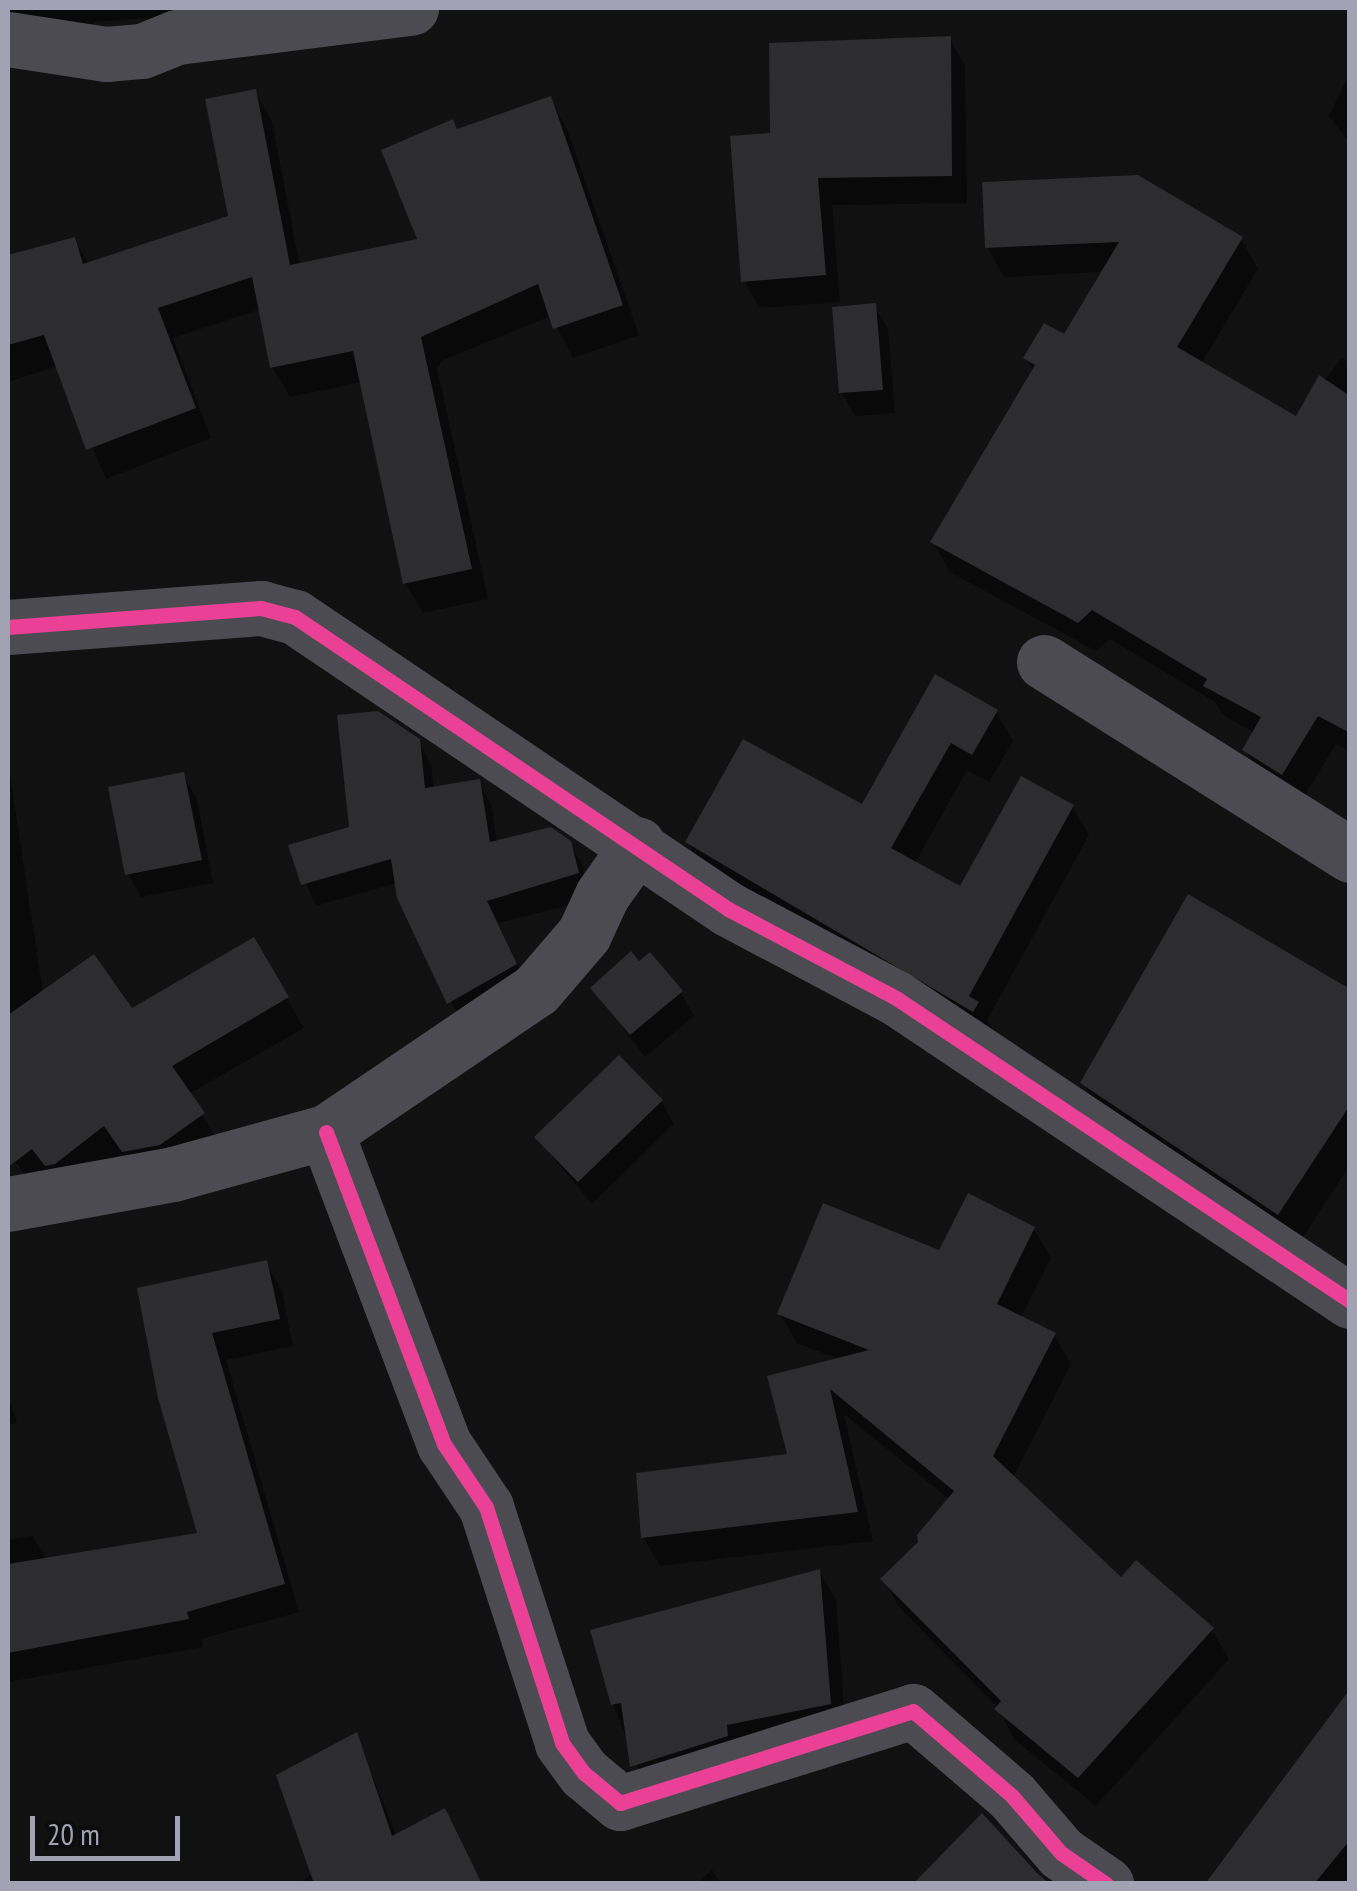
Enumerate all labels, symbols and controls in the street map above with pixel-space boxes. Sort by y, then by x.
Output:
scale bar [35,1796,185,1858]
text: 20 m [47,1814,100,1853]

